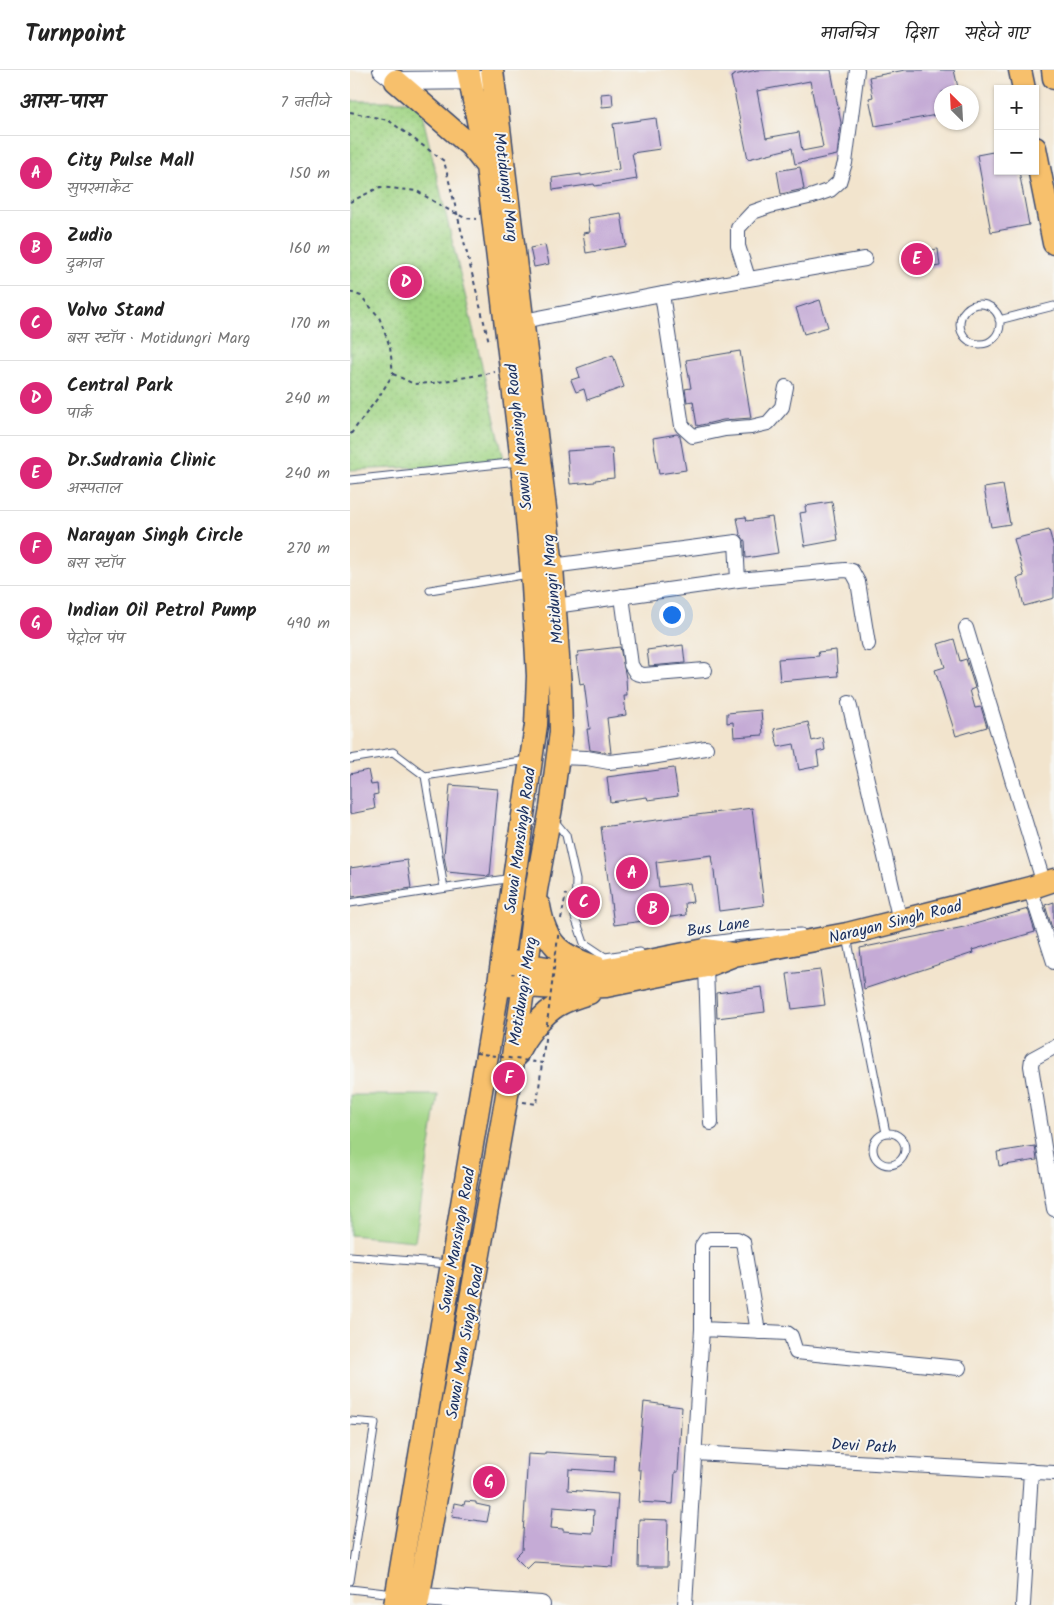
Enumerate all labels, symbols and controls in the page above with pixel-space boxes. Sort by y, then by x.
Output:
text: Turnpoint [25,15,126,54]
text: मानचित्र [821,20,877,49]
text: दिशा [905,20,937,49]
text: सहेजे गए [965,20,1029,49]
north arrow [934,85,979,130]
map controls [994,85,1039,175]
button: + [994,85,1039,130]
text: आस-पास [20,86,104,119]
text: 7 नतीजे [281,90,330,115]
button: − [994,130,1039,175]
street label: Motidungri Marg [486,131,525,243]
text: City Pulse Mall [67,146,194,176]
text: A [31,161,41,186]
text: 150 m [289,161,330,186]
text: सुपरमार्केट [67,176,131,201]
text: Zudio [67,221,112,251]
text: B [31,236,41,261]
text: 160 m [289,236,330,261]
pin: E [901,240,933,278]
text: दुकान [67,251,102,276]
pin: D [390,263,422,301]
text: Volvo Stand [67,296,164,326]
text: C [31,311,41,336]
text: 170 m [290,311,330,336]
text: बस स्टॉप · Motidungri Marg [67,326,250,351]
street label: Sawai Mansingh Road [499,361,540,511]
text: Central Park [67,371,172,401]
text: D [31,386,41,411]
text: 240 m [285,386,330,411]
text: पार्क [67,401,92,426]
text: Dr.Sudrania Clinic [67,446,217,476]
text: E [32,461,40,486]
text: 240 m [285,461,330,486]
text: अस्पताल [67,476,121,501]
text: Narayan Singh Circle [67,521,243,551]
street label: Motidungri Marg [536,533,571,645]
text: F [32,536,40,561]
text: 270 m [286,536,330,561]
text: बस स्टॉप [67,551,124,576]
text: Indian Oil Petrol Pump [67,596,257,626]
your location [659,602,685,628]
text: G [31,611,41,636]
text: 490 m [286,611,330,636]
text: पेट्रोल पंप [67,626,124,651]
street label: Sawai Mansingh Road [498,765,543,915]
pin: A [616,854,648,892]
pin: C [568,883,600,921]
pin: B [637,890,669,928]
street label: Narayan Singh Road [826,894,966,951]
street label: Bus Lane [685,911,751,944]
street label: Motidungri Marg [503,935,544,1048]
pin: F [493,1059,525,1097]
street label: Sawai Mansingh Road [432,1165,483,1315]
street label: Sawai Man Singh Road [440,1263,491,1421]
street label: Devi Path [831,1432,897,1461]
pin: G [473,1463,505,1501]

